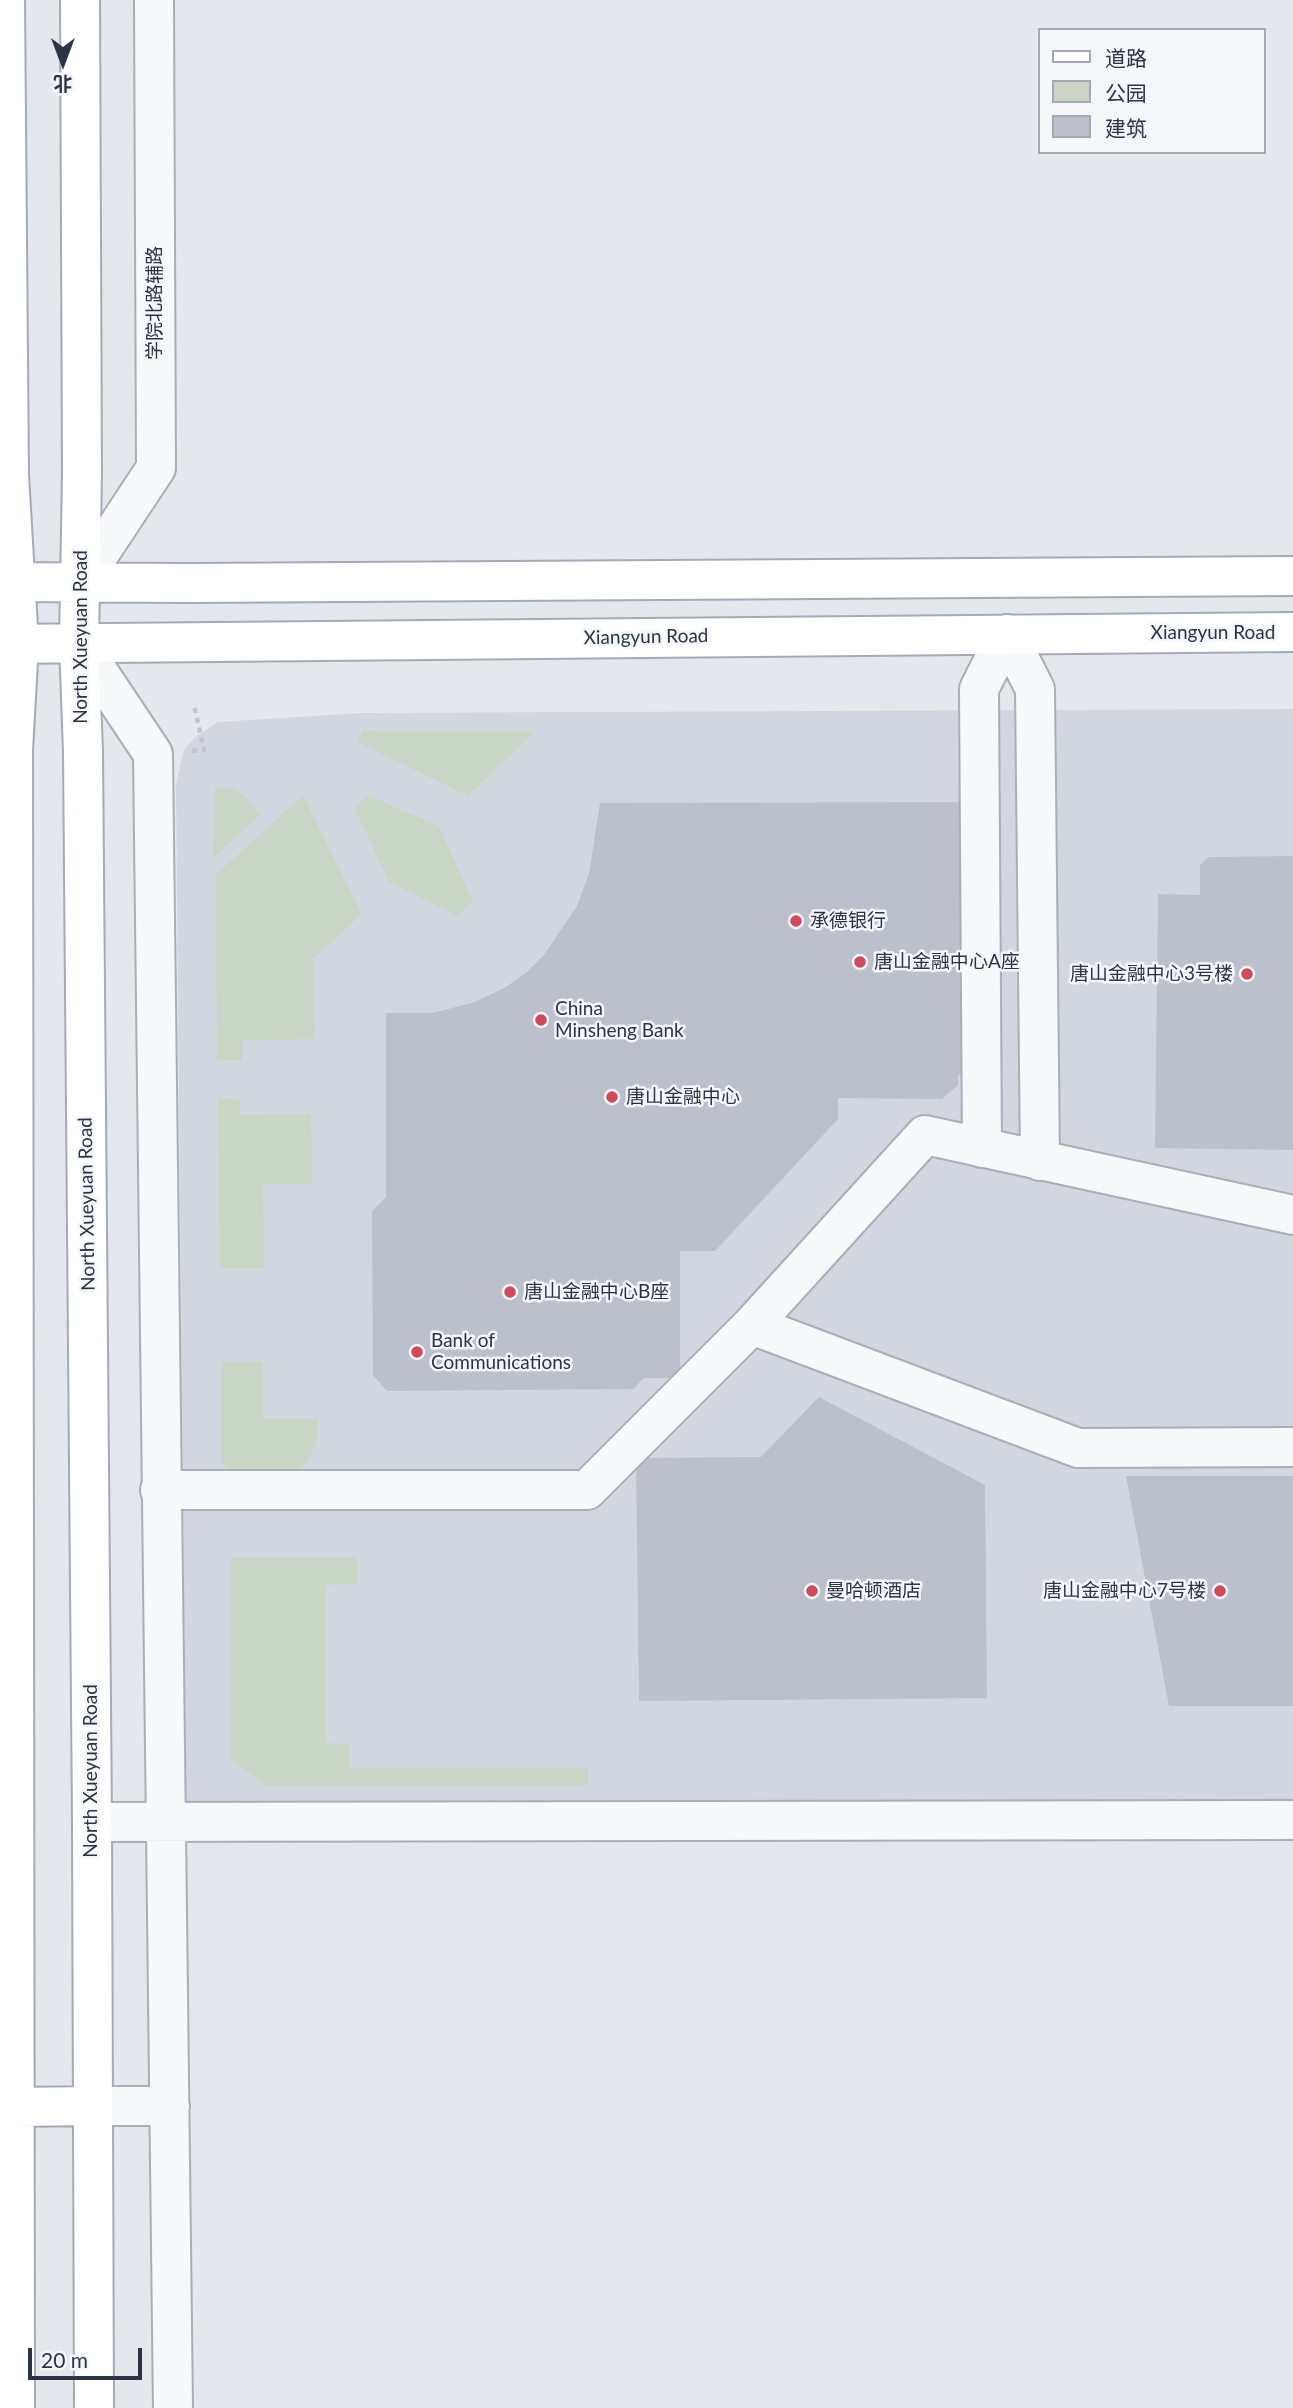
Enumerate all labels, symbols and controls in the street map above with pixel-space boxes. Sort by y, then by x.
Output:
north arrow [28,28,98,98]
legend [1038,28,1265,154]
text: 道路 [1105,45,1147,70]
text: 北 [54,73,73,96]
text: 公园 [1105,80,1147,105]
text: 建筑 [1105,115,1147,140]
street label: 学院北路辅路 [144,246,166,360]
street label: North Xueyuan Road [70,550,92,724]
street label: Xiangyun Road [1151,622,1275,644]
street label: Xiangyun Road [583,625,709,649]
place label: 承德银行 [810,910,886,932]
marker: 承德银行 [788,913,804,929]
place label: 唐山金融中心A座 [874,951,1020,973]
marker: 唐山金融中心A座 [852,954,868,970]
place label: 唐山金融中心3号楼 [1070,963,1233,985]
marker: 唐山金融中心3号楼 [1239,966,1255,982]
place label: China Minsheng Bank [555,998,684,1042]
marker: China Minsheng Bank [533,1012,549,1028]
place label: 唐山金融中心 [626,1086,740,1108]
marker: 唐山金融中心 [604,1089,620,1105]
street label: North Xueyuan Road [74,1117,100,1291]
place label: 唐山金融中心B座 [524,1281,669,1303]
marker: 唐山金融中心B座 [502,1284,518,1300]
place label: Bank of Communications [431,1330,571,1374]
marker: Bank of Communications [409,1344,425,1360]
place label: 曼哈顿酒店 [826,1580,921,1602]
place label: 唐山金融中心7号楼 [1043,1580,1206,1602]
marker: 曼哈顿酒店 [804,1583,820,1599]
marker: 唐山金融中心7号楼 [1212,1583,1228,1599]
street label: North Xueyuan Road [80,1684,102,1858]
scale bar [32,2334,145,2378]
text: 20 m [41,2347,88,2372]

